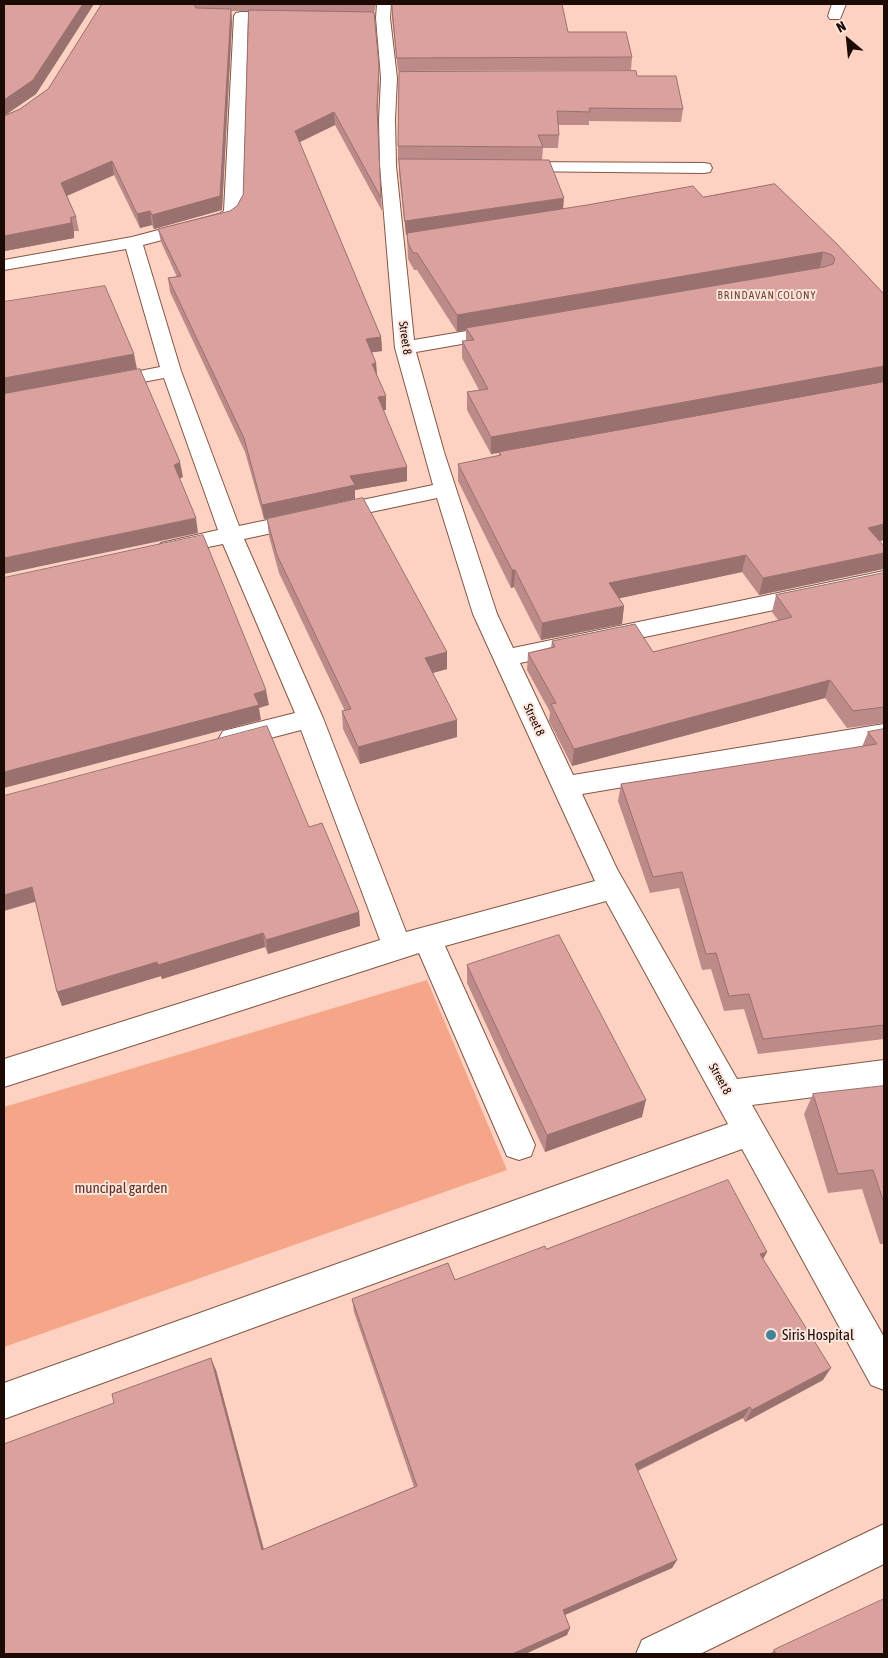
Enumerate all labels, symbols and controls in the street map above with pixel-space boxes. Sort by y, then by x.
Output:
north arrow [823,15,873,65]
text: N [834,18,848,36]
district label: BRINDAVAN COLONY [716,289,818,303]
street label: Street 8 [396,320,414,356]
street label: Street 8 [520,702,548,738]
street label: Street 8 [706,1061,734,1097]
park label: muncipal garden [74,1179,168,1197]
place label: Siris Hospital [782,1326,854,1344]
marker: Siris Hospital [764,1328,778,1342]

